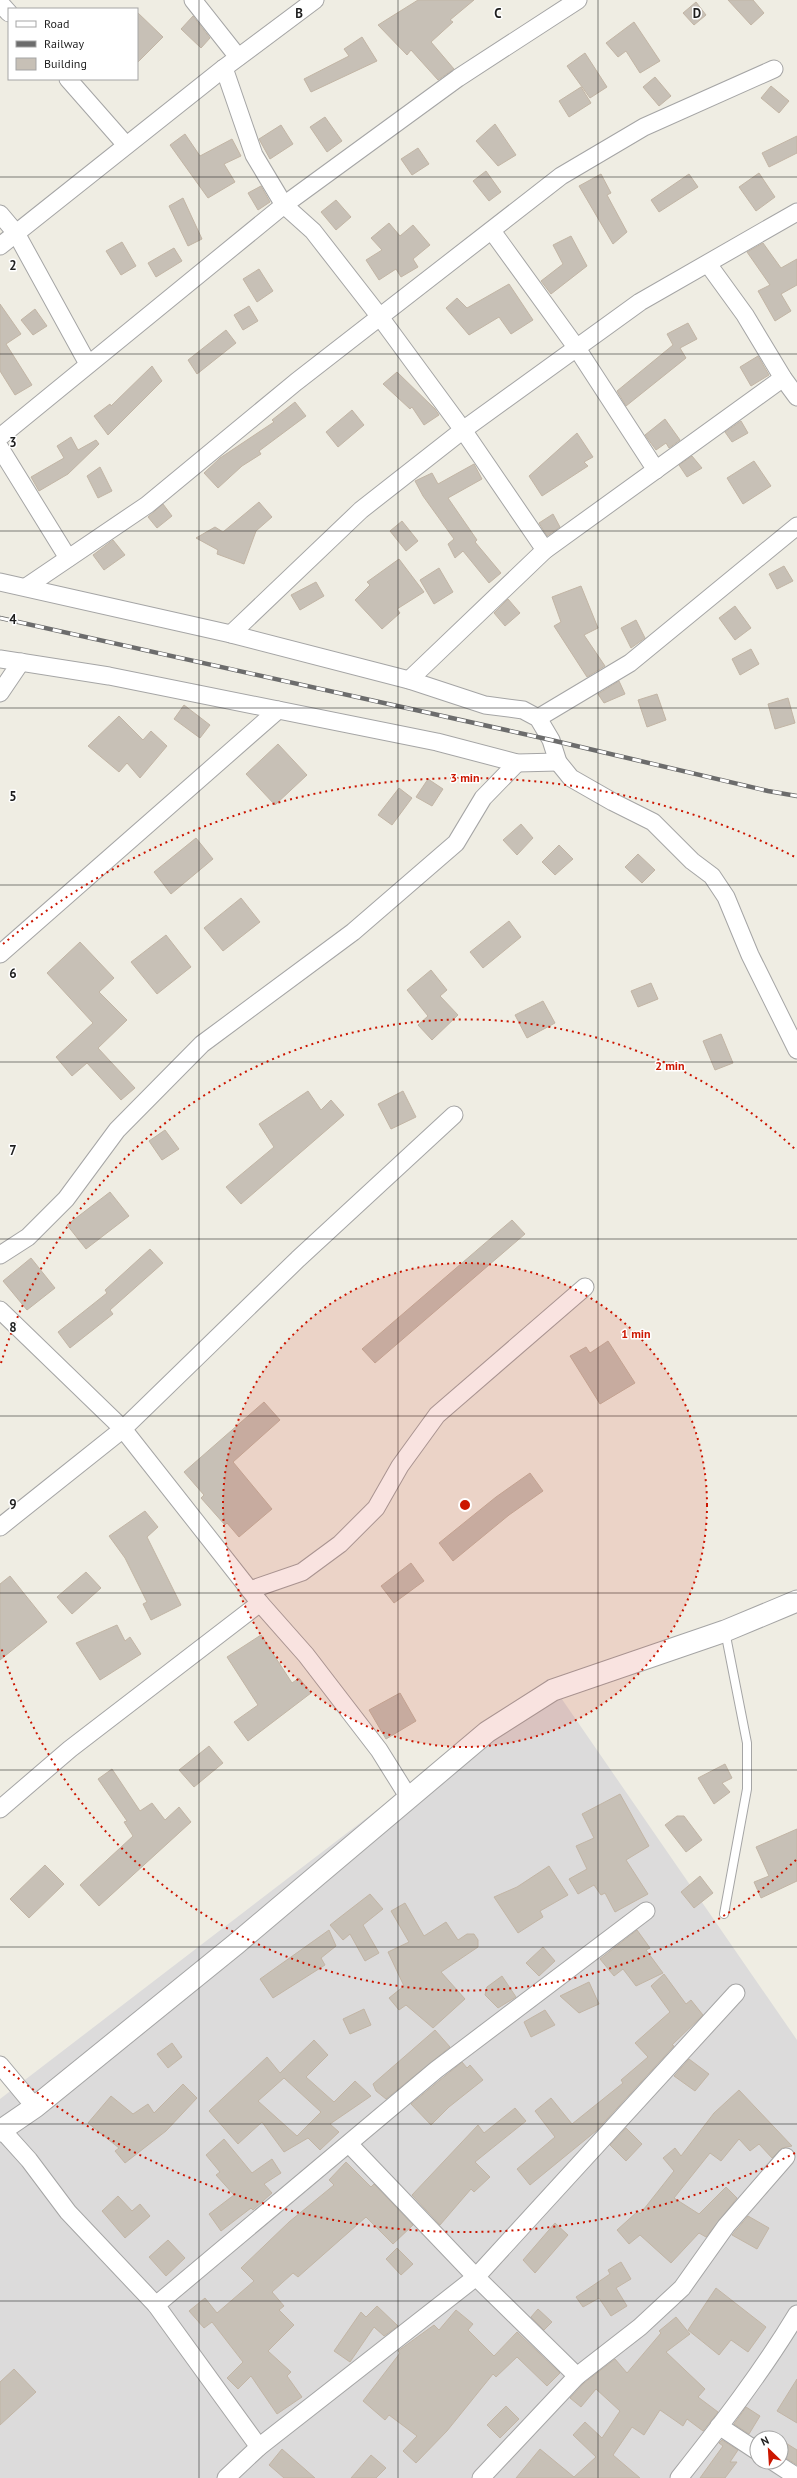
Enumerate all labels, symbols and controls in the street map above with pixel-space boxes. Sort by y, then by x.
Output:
text: B [295,5,303,22]
text: C [494,5,502,22]
text: D [693,5,701,22]
legend [8,8,138,80]
text: Road [44,16,69,31]
text: Railway [44,36,84,51]
text: Building [44,56,87,71]
text: 2 [9,257,17,274]
text: 3 [9,434,17,451]
text: 4 [9,611,17,628]
text: 3 min [450,770,480,785]
text: 5 [9,788,17,805]
text: 6 [9,965,17,982]
text: 2 min [655,1058,685,1073]
text: 7 [9,1142,17,1159]
text: 8 [9,1319,17,1336]
text: 1 min [621,1326,651,1341]
text: 9 [9,1496,17,1513]
centre of rings [458,1498,472,1512]
north arrow [749,2430,789,2470]
text: N [759,2433,771,2449]

